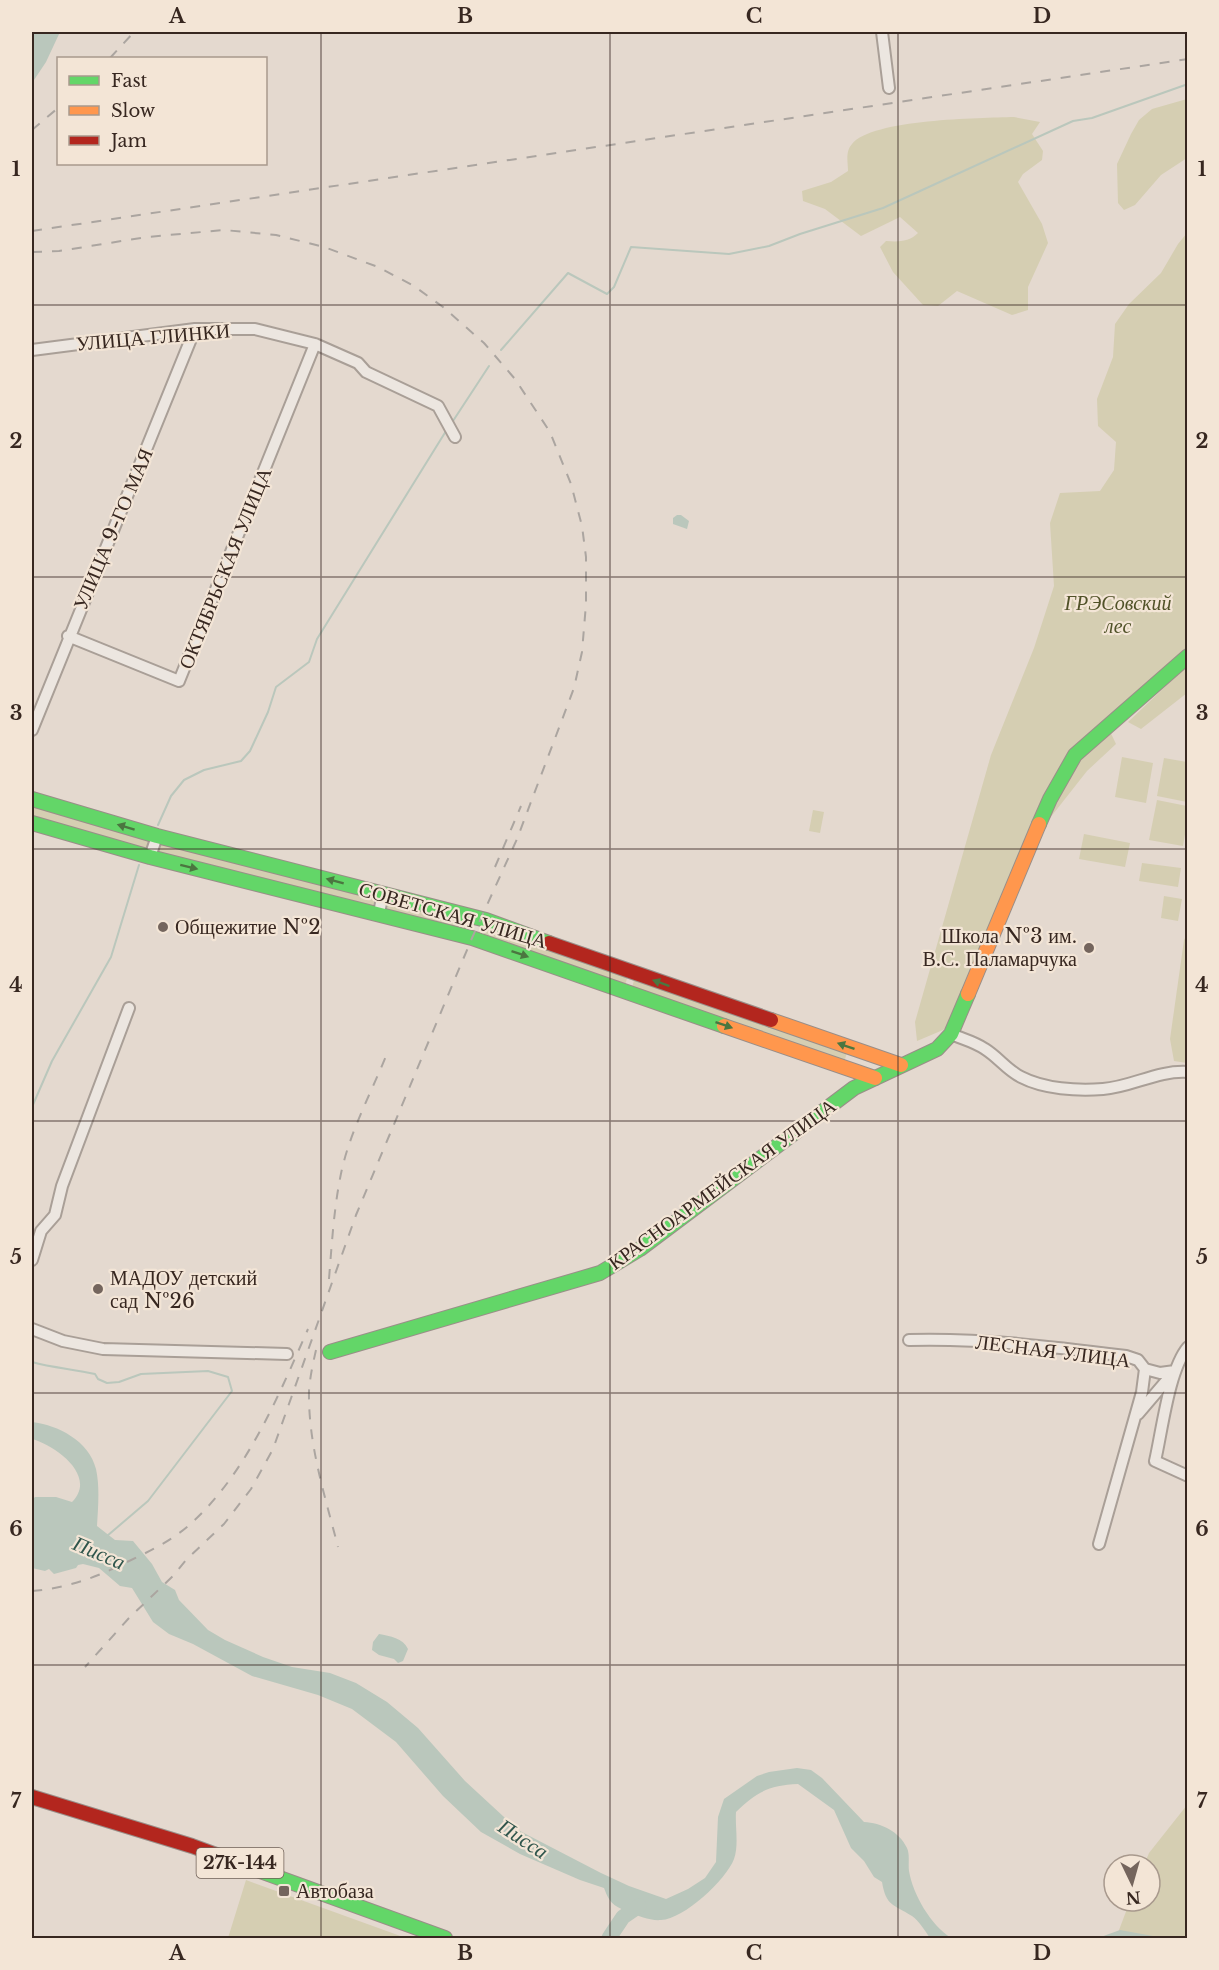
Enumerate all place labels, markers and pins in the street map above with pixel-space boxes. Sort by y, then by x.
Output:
place label: Общежитие №2 [175,915,321,939]
marker: Общежитие №2 [156,920,170,934]
place label: Школа №3 им. В.С. Паламарчука [922,924,1077,971]
marker: Школа №3 им. В.С. Паламарчука [1082,941,1096,955]
place label: МАДОУ детский сад №26 [110,1266,257,1313]
marker: МАДОУ детский сад №26 [91,1282,105,1296]
place label: Автобаза [296,1879,374,1903]
marker: Автобаза [277,1884,291,1898]

